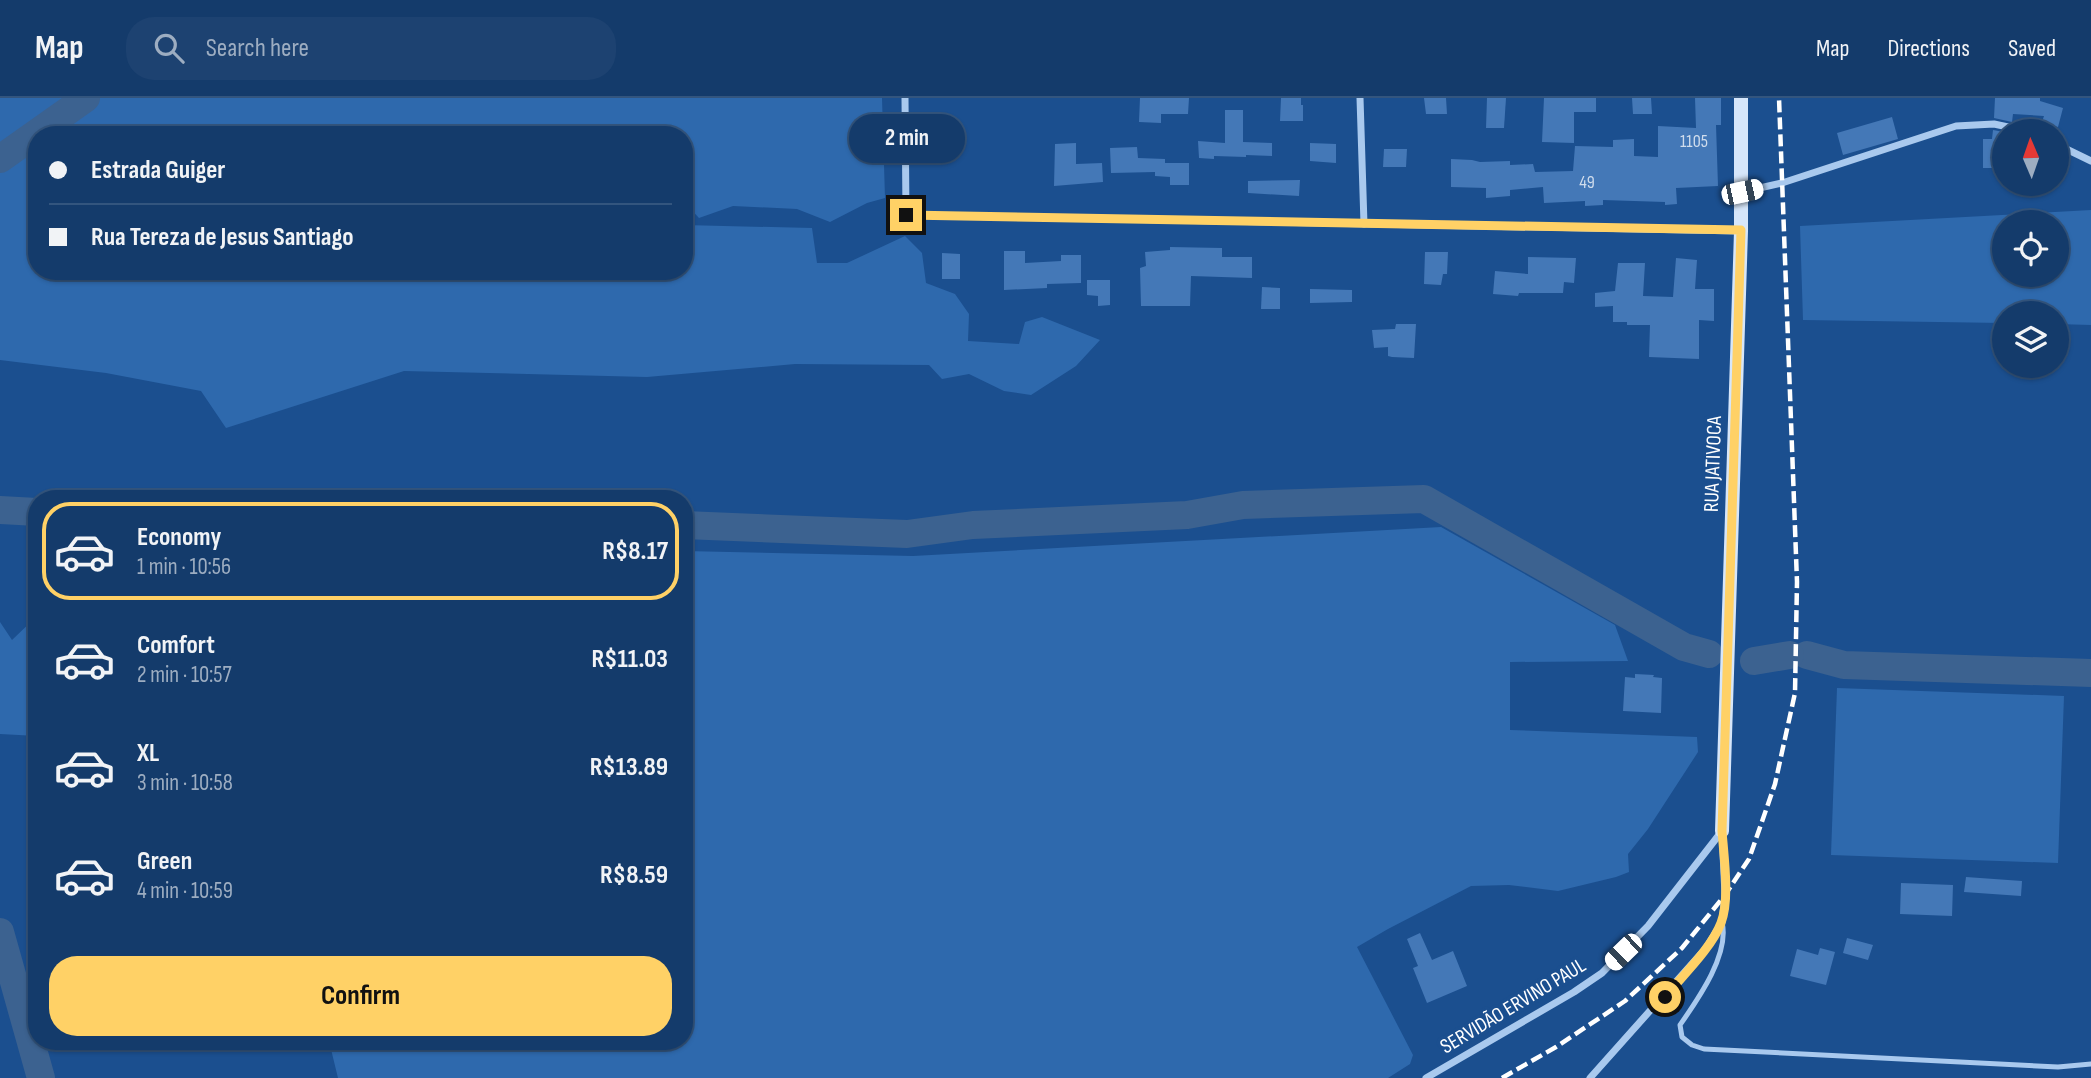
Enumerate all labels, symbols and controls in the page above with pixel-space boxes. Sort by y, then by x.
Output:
search box [126,17,616,80]
text: Map [35,28,84,68]
icon: search [150,29,188,67]
text: Search here [206,33,309,64]
text: Map [1816,34,1849,63]
text: Directions [1887,34,1970,63]
text: Saved [2008,34,2056,63]
callout: 2 min [848,114,964,162]
north arrow [1992,119,2068,196]
map controls [1992,119,2069,378]
text: 2 min [885,124,929,152]
house number: 1105 [1680,131,1708,152]
text: Estrada Guiger [91,155,225,186]
house number: 49 [1579,172,1595,193]
car [1720,177,1765,207]
route end [890,199,922,231]
button: locate [1992,210,2069,287]
text: Rua Tereza de Jesus Santiago [91,222,354,253]
button: layers [1992,301,2069,378]
street label: RUA JATIVOCA [1699,414,1727,513]
icon: car [53,520,116,583]
text: Economy [137,522,221,553]
text: R$8.17 [602,536,668,567]
text: 1 min · 10:56 [137,553,231,581]
icon: car [53,628,116,691]
text: Comfort [137,630,215,661]
text: R$11.03 [592,644,668,675]
text: 2 min · 10:57 [137,661,232,689]
icon: car [53,736,116,799]
text: XL [137,738,159,769]
text: R$13.89 [590,752,668,783]
text: 3 min · 10:58 [137,769,233,797]
icon: car [53,844,116,907]
text: Green [137,846,192,877]
text: R$8.59 [600,860,668,891]
text: 4 min · 10:59 [137,877,233,905]
car [1601,930,1646,974]
street label: SERVIDÃO ERVINO PAUL [1436,953,1590,1059]
button: Confirm [49,956,672,1036]
route start [1649,981,1681,1013]

